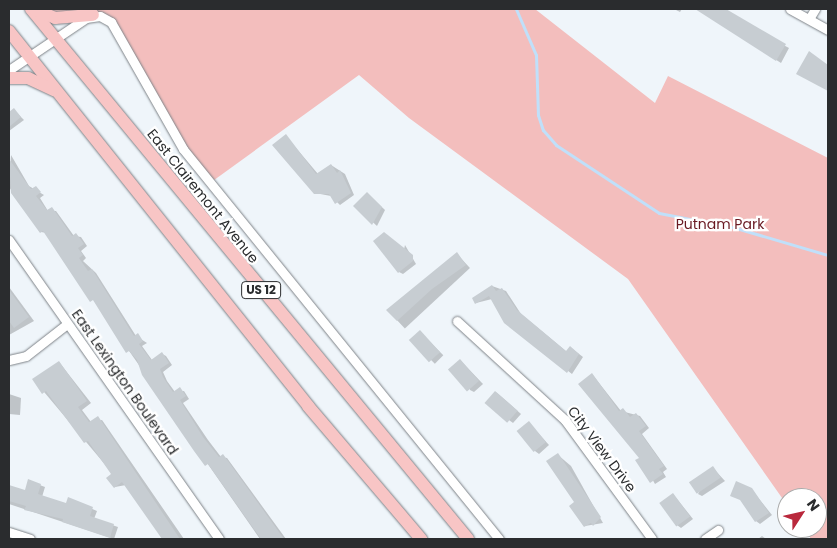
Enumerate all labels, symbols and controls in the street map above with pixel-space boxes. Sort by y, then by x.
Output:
street label: East Clairemont Avenue [144,126,262,266]
park label: Putnam Park [676,216,764,232]
road number: US 12 [241,280,281,300]
street label: East Lexington Boulevard [68,306,182,458]
street label: City View Drive [564,403,640,495]
north arrow [777,488,827,538]
text: N [802,495,825,515]

